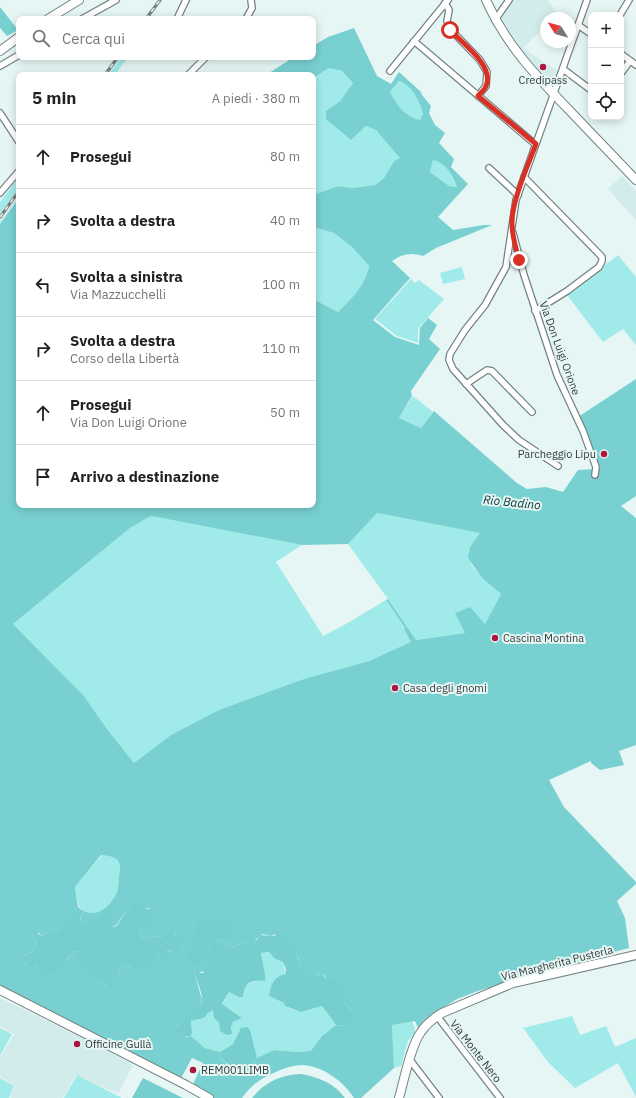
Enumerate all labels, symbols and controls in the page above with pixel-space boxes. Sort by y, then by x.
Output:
north arrow [540,12,576,48]
map controls [588,12,624,120]
button: + [588,12,624,48]
search box [16,16,316,60]
route start [441,21,459,39]
icon: search [30,27,52,49]
text: Cerca qui [62,29,125,48]
button: − [588,48,624,84]
marker: Credipass [538,62,548,72]
place label: Credipass [519,73,567,87]
button: locate [588,84,624,120]
text: 5 min [32,87,76,109]
text: A piedi · 380 m [212,90,300,107]
icon: ahead [32,146,54,168]
text: Prosegui [70,147,132,166]
text: 80 m [270,148,300,165]
icon: right [32,210,54,232]
text: Svolta a destra [70,211,175,230]
text: 40 m [270,212,300,229]
route end [510,251,528,269]
text: Svolta a sinistra [70,267,183,286]
icon: left [32,274,54,296]
text: 100 m [262,276,300,293]
text: Via Mazzucchelli [70,286,166,303]
street label: Via Don Luigi Orione [537,299,583,397]
text: Svolta a destra [70,331,175,350]
icon: right [32,338,54,360]
text: 110 m [262,340,300,357]
text: Corso della Libertà [70,350,179,367]
text: Prosegui [70,395,132,414]
icon: ahead [32,402,54,424]
text: 50 m [270,404,300,421]
text: Via Don Luigi Orione [70,414,187,431]
place label: Parcheggio Lipu [518,447,596,461]
marker: Parcheggio Lipu [599,449,609,459]
icon: arrive [32,466,54,488]
text: Arrivo a destinazione [70,467,219,486]
water label: Rio Badino [482,492,542,513]
place label: Cascina Montina [503,631,584,645]
marker: Cascina Montina [490,633,500,643]
place label: Casa degli gnomi [403,681,487,695]
marker: Casa degli gnomi [390,683,400,693]
street label: Via Margherita Pusterla [500,942,614,984]
street label: Via Monte Nero [447,1017,505,1085]
place label: Officine Gullà [85,1037,152,1051]
marker: Officine Gullà [72,1039,82,1049]
place label: REM001LIMB [201,1063,269,1077]
marker: REM001LIMB [188,1065,198,1075]

